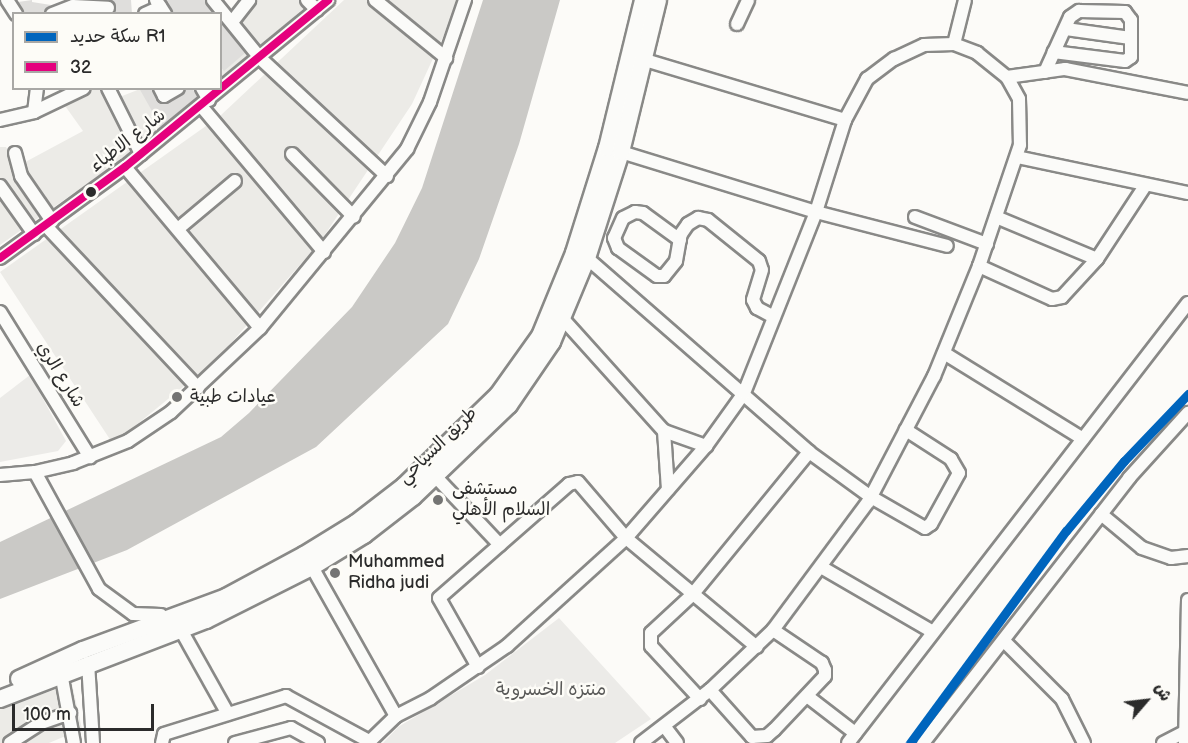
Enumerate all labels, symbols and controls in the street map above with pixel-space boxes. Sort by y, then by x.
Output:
legend [12,12,222,90]
text: سكة حديد R1 [70,26,165,47]
text: 32 [70,57,92,78]
street label: شارع الاطباء [86,105,170,177]
unlabelled marker [85,186,97,198]
street label: شارع الري [31,338,89,412]
place label: عيادات طبية [190,386,276,408]
marker: عيادات طبية [168,388,186,406]
street label: طريق السياحي [394,403,482,489]
place label: مستشفى السلام الأهلي [452,479,550,522]
marker: مستشفى السلام الأهلي [429,491,447,509]
place label: Muhammed Ridha judi [348,552,444,594]
marker: Muhammed Ridha judi [326,564,344,582]
north arrow [1116,671,1176,731]
park label: منتزه الخسروية [496,679,606,701]
text: ش [1150,680,1175,705]
scale bar [15,692,158,730]
text: 100 m [23,704,71,725]

